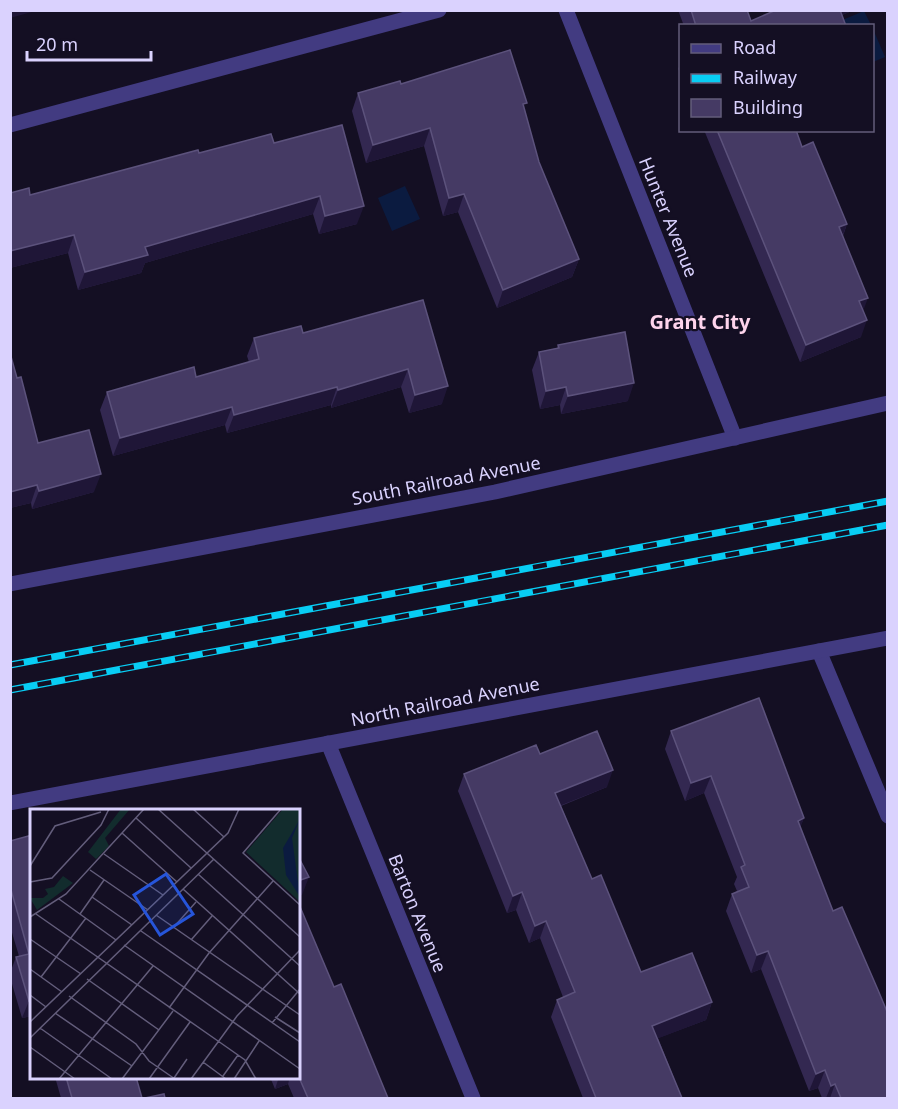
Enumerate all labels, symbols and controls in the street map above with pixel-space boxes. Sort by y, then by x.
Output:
scale bar [27,24,152,62]
legend [679,24,874,132]
text: 20 m [36,32,78,56]
text: Road [733,35,776,59]
text: Railway [733,65,798,89]
text: Building [733,95,803,119]
street label: Hunter Avenue [634,153,704,281]
district label: Grant City [650,308,751,335]
street label: South Railroad Avenue [350,450,542,510]
street label: North Railroad Avenue [349,671,541,731]
inset map [30,809,300,1079]
street label: Barton Avenue [383,850,453,976]

